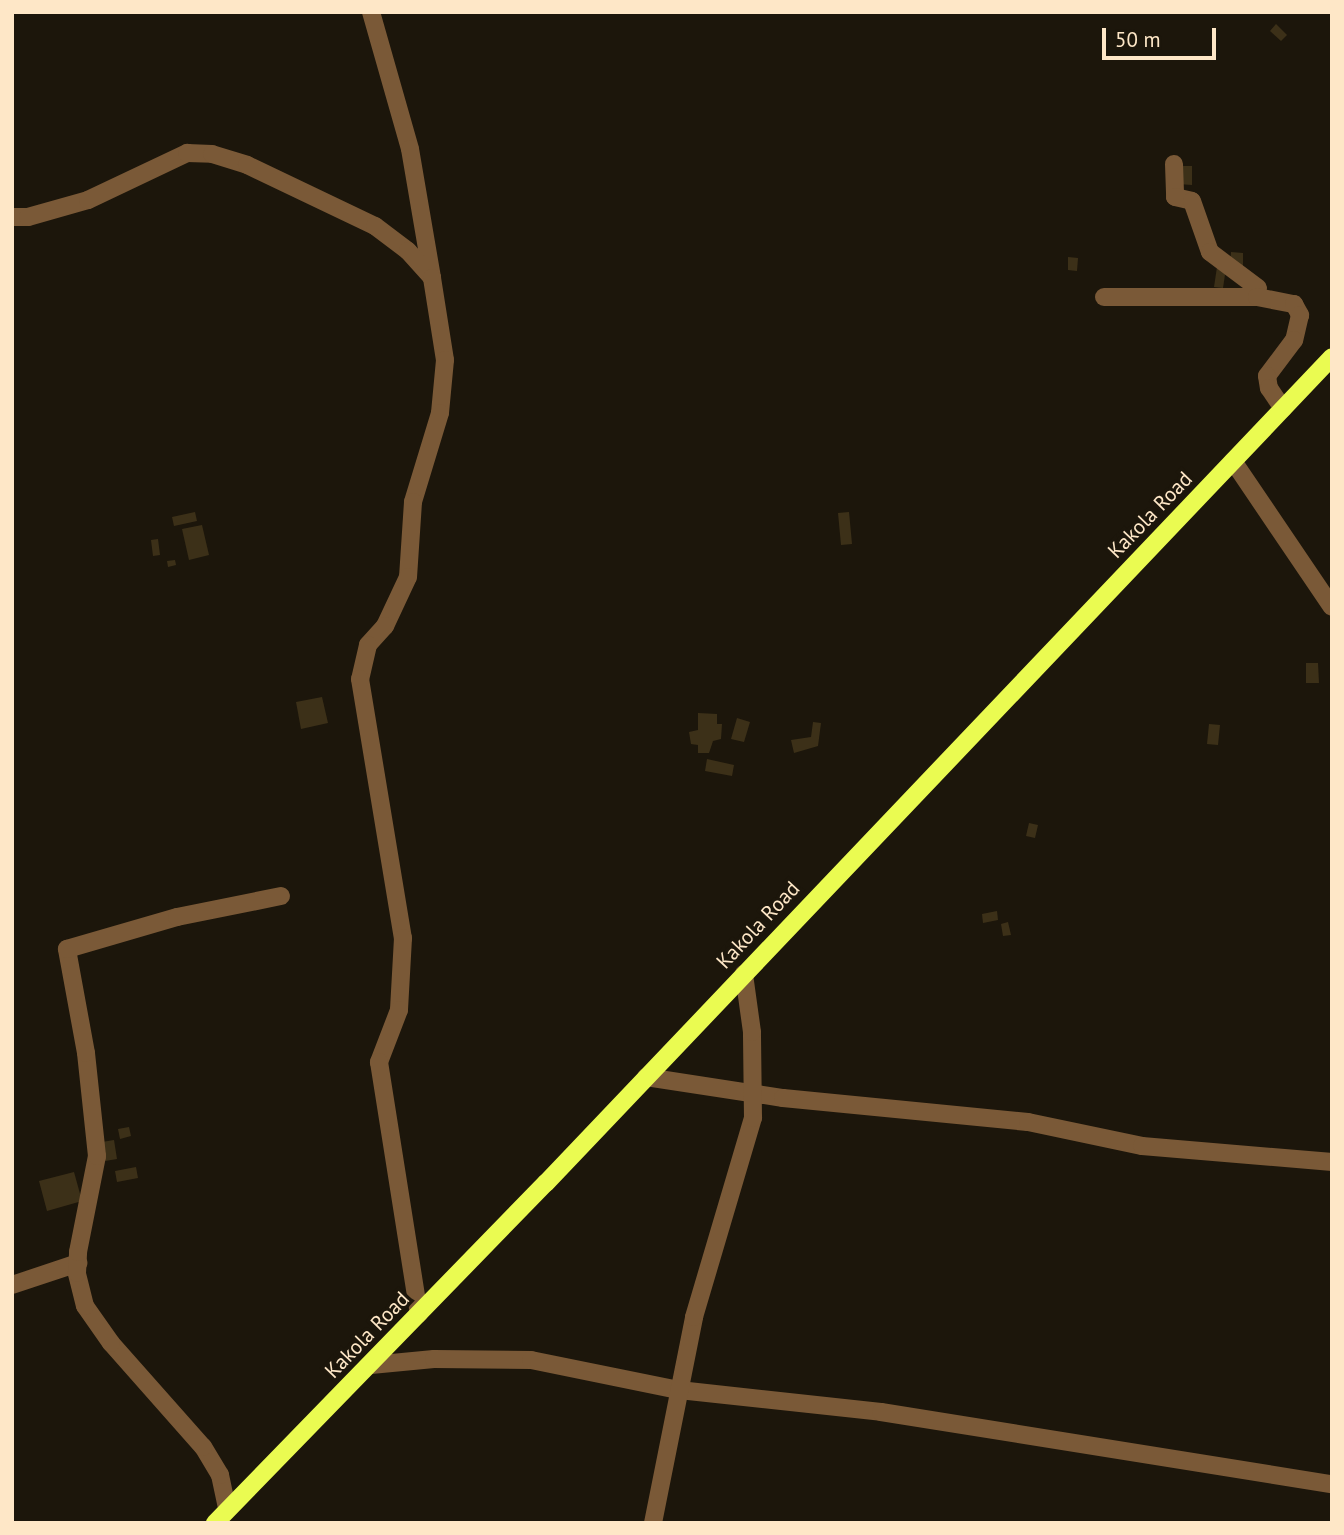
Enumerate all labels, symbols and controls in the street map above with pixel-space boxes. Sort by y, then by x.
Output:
scale bar [1106,14,1220,58]
text: 50 m [1115,26,1161,53]
street label: Kakola Road [1103,467,1197,563]
street label: Kakola Road [711,876,805,974]
street label: Kakola Road [320,1287,414,1383]

